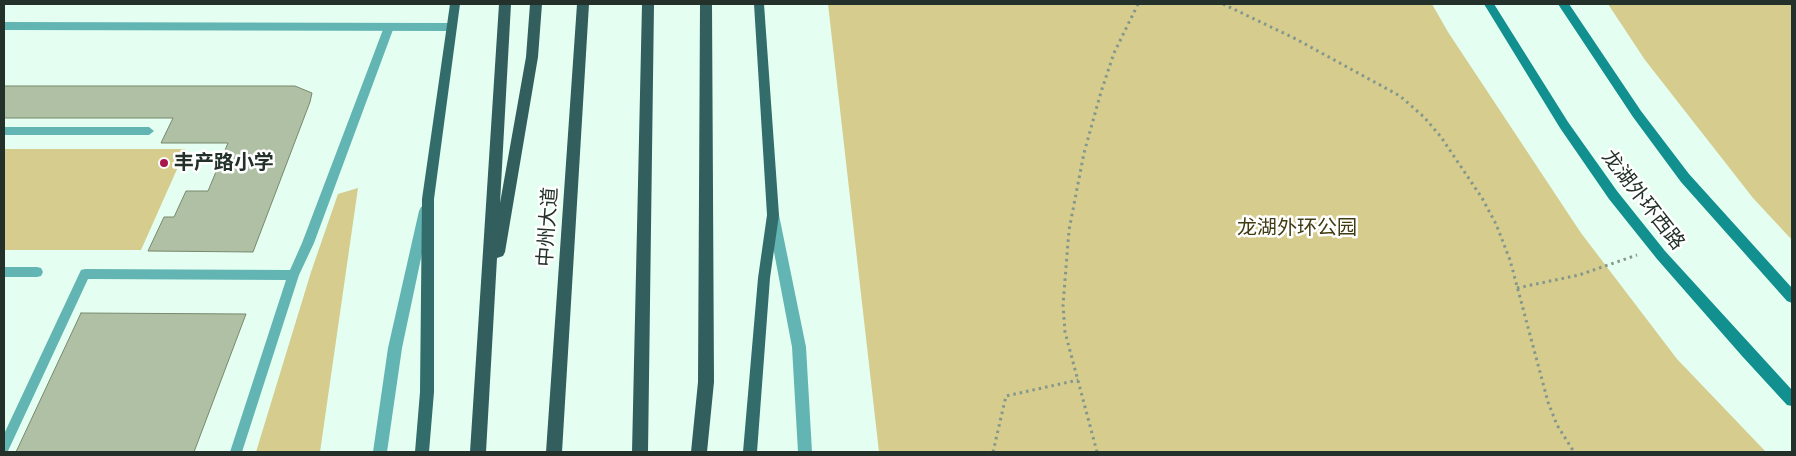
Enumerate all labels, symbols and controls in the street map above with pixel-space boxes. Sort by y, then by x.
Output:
street label: 龙湖外环西路 [1597,145,1689,255]
place label: 丰产路小学 [174,151,274,175]
marker: 丰产路小学 [158,157,170,169]
street label: 中州大道 [533,186,563,268]
park label: 龙湖外环公园 [1237,216,1357,240]

